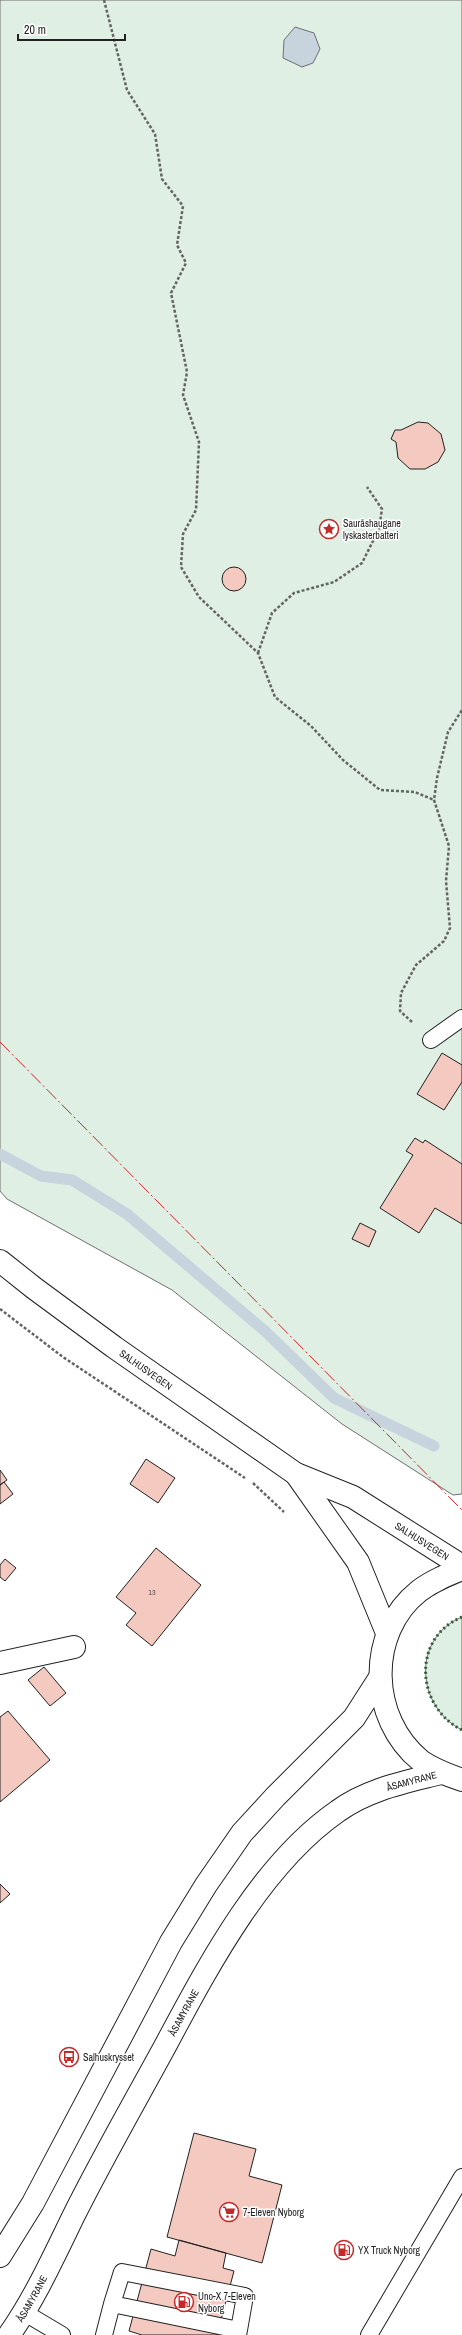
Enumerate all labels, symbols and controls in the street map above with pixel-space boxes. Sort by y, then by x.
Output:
scale bar [18,16,125,42]
text: 20 m [24,22,46,38]
place label: Sauråshaugane lyskasterbatteri [343,517,401,542]
place icon: Sauråshaugane lyskasterbatteri [318,518,340,540]
street label: SALHUSVEGEN [117,1347,175,1393]
street label: SALHUSVEGEN [392,1519,451,1563]
house number: 13 [148,1587,156,1597]
street label: ÅSAMYRANE [384,1768,438,1794]
street label: ÅSAMYRANE [165,1987,202,2039]
bus stop icon: Salhuskrysset [58,2046,80,2068]
place label: Salhuskrysset [83,2051,135,2064]
supermarket icon: 7-Eleven Nyborg [218,2201,240,2223]
place label: 7-Eleven Nyborg [243,2206,305,2219]
fuel station icon: YX Truck Nyborg [333,2239,355,2261]
place label: YX Truck Nyborg [358,2244,420,2257]
street label: ÅSAMYRANE [13,2273,50,2325]
place label: Uno-X 7-Eleven Nyborg [198,2290,256,2315]
fuel station icon: Uno-X 7-Eleven Nyborg [173,2291,195,2313]

